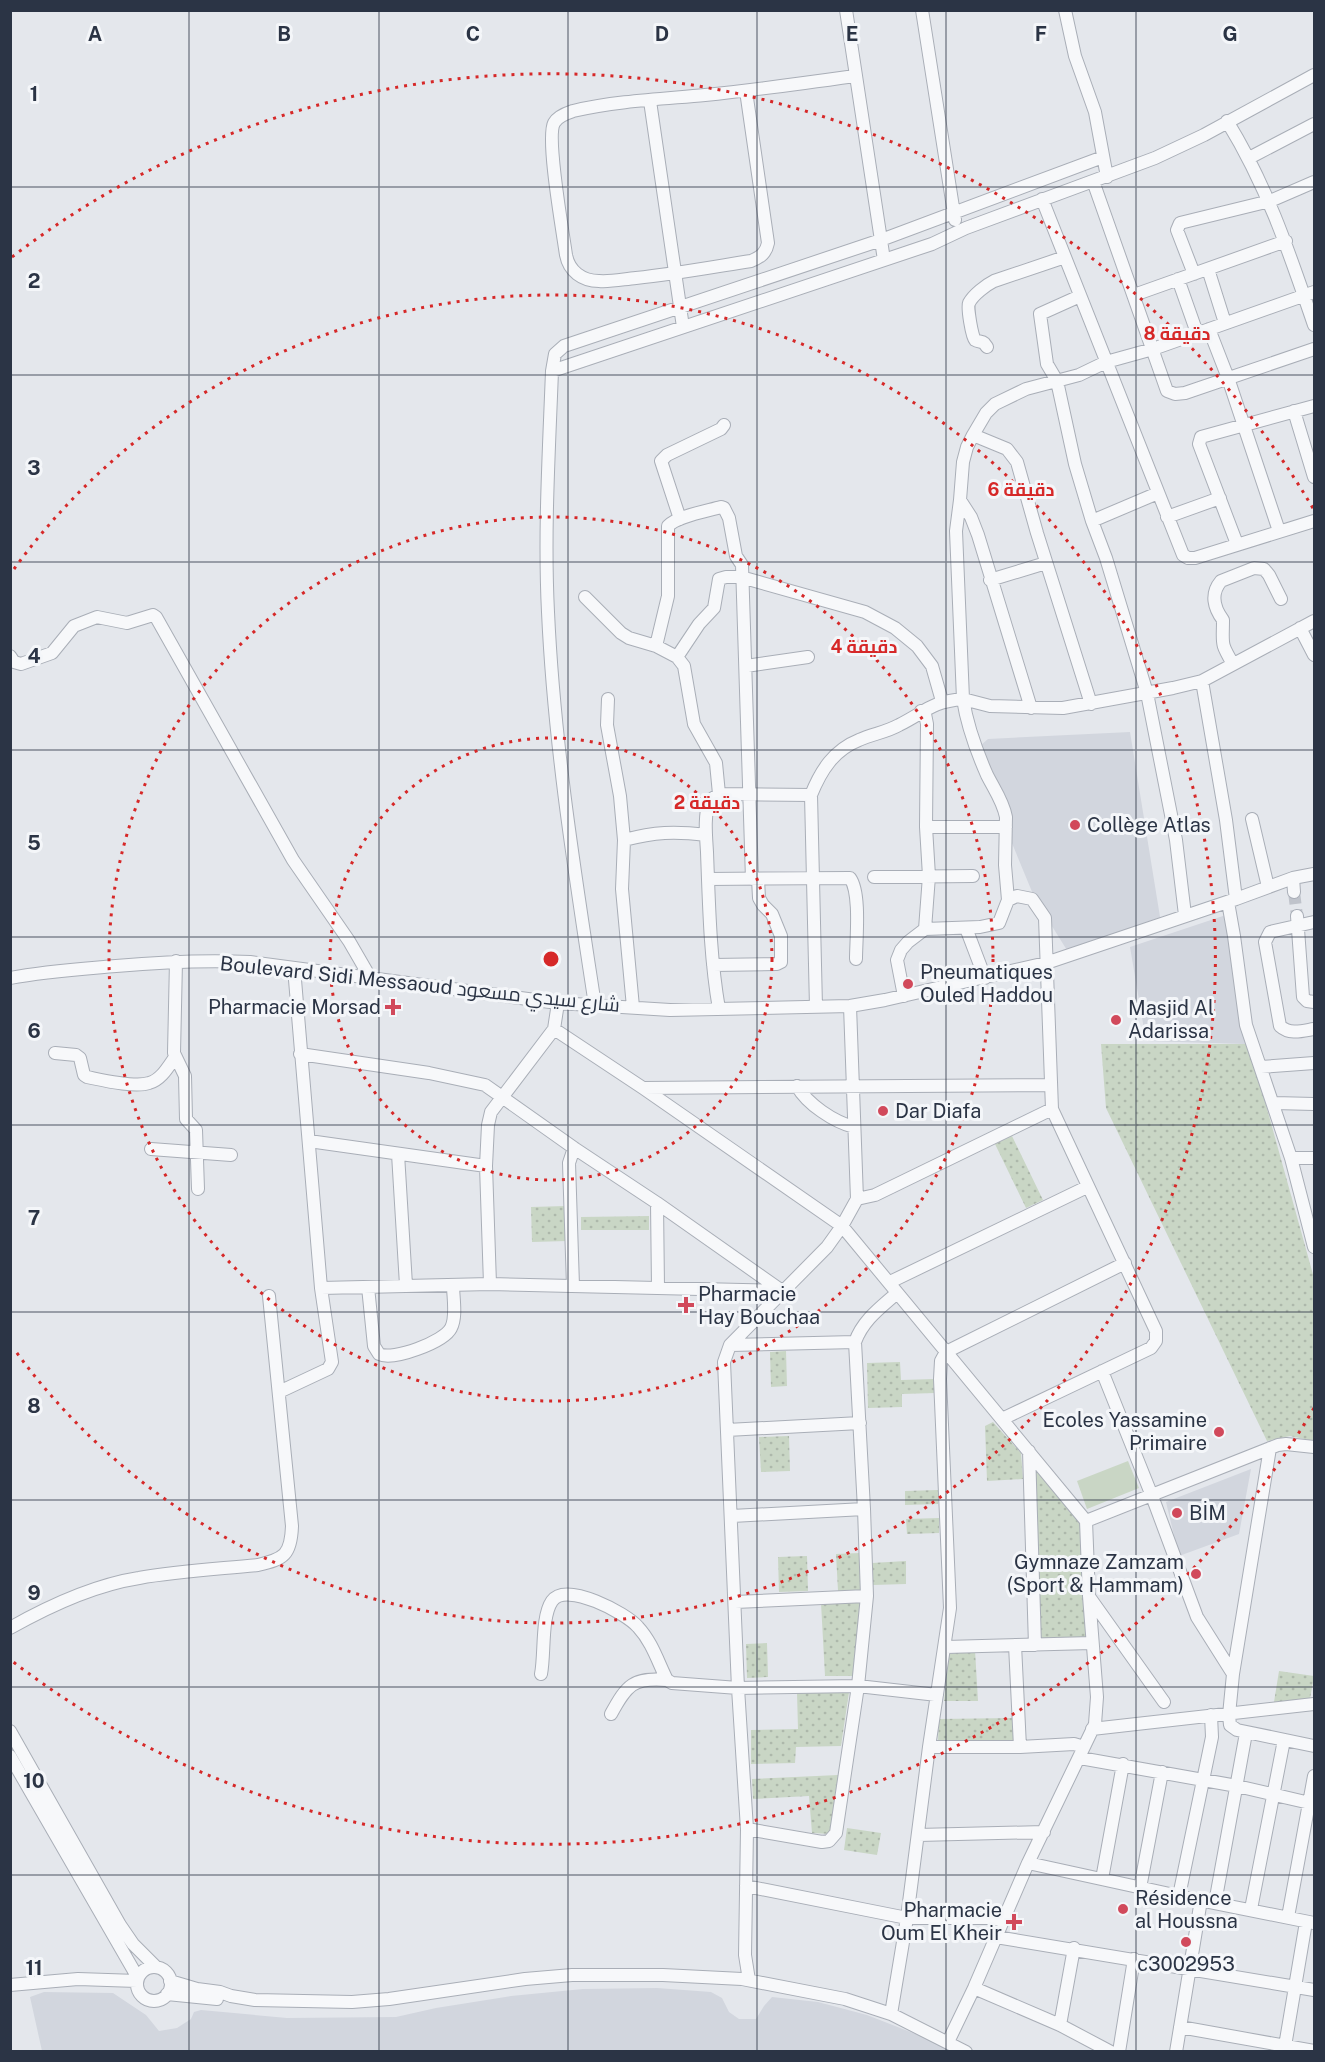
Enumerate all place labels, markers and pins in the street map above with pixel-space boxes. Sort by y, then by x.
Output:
place label: Collège Atlas [1087,813,1211,837]
marker: Collège Atlas [1068,818,1082,832]
centre of rings [541,949,561,969]
place label: Pneumatiques Ouled Haddou [920,960,1053,1007]
marker: Pneumatiques Ouled Haddou [901,977,915,991]
place label: Pharmacie Morsad [208,995,381,1019]
place label: Masjid Al Adarissa [1128,996,1214,1043]
marker: Pharmacie Morsad [386,1000,400,1014]
marker: Masjid Al Adarissa [1109,1013,1123,1027]
place label: Dar Diafa [895,1099,981,1123]
marker: Dar Diafa [876,1104,890,1118]
place label: Pharmacie Hay Bouchaa [698,1282,820,1329]
marker: Pharmacie Hay Bouchaa [679,1298,693,1312]
place label: Ecoles Yassamine Primaire [1043,1408,1207,1455]
marker: Ecoles Yassamine Primaire [1212,1425,1226,1439]
place label: BİM [1189,1501,1226,1525]
marker: BİM [1170,1506,1184,1520]
place label: Gymnaze Zamzam (Sport & Hammam) [1007,1550,1184,1597]
marker: Gymnaze Zamzam (Sport & Hammam) [1189,1567,1203,1581]
place label: Résidence al Houssna [1135,1886,1238,1933]
place label: Pharmacie Oum El Kheir [881,1898,1002,1945]
marker: Résidence al Houssna [1116,1902,1130,1916]
marker: Pharmacie Oum El Kheir [1007,1915,1021,1929]
marker: c3002953 [1179,1935,1193,1949]
place label: c3002953 [1137,1952,1235,1976]

